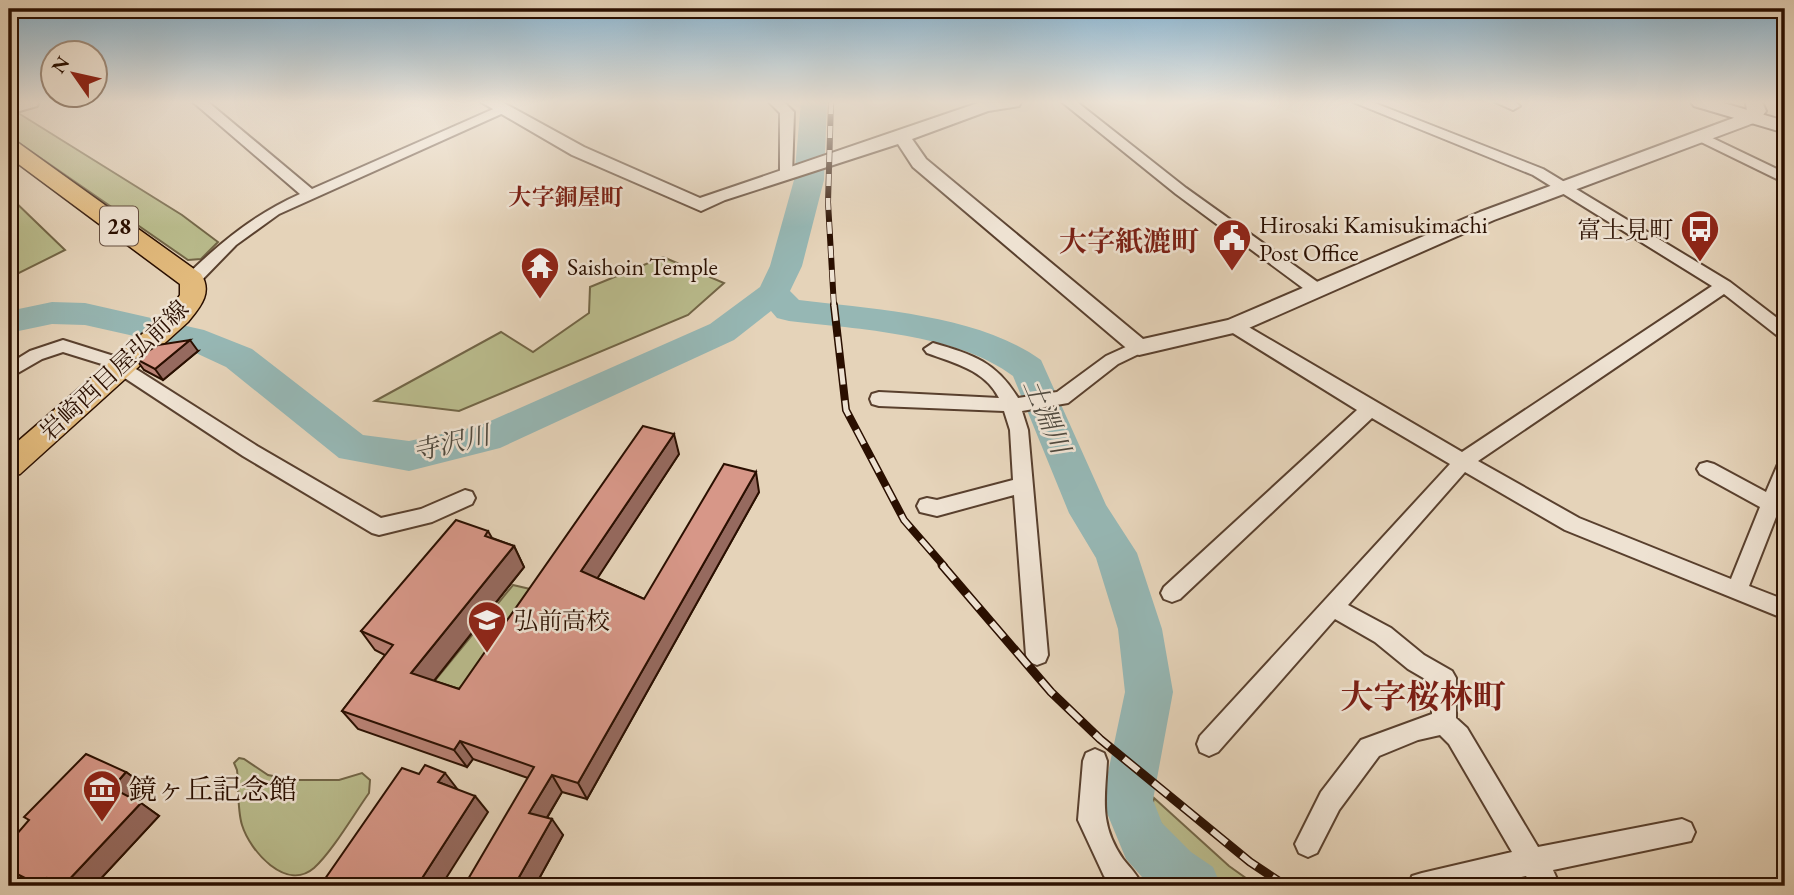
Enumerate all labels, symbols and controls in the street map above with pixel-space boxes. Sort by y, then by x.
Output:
north arrow [38,38,108,108]
text: N [46,51,75,78]
district label: 大字銅屋町 [509,182,624,212]
road number: 28 [100,206,138,246]
bus stop icon: 富士見町 [1679,208,1721,263]
place label: Hirosaki Kamisukimachi Post Office [1259,209,1488,268]
place label: 富士見町 [1577,214,1673,245]
public building icon: Hirosaki Kamisukimachi Post Office [1211,217,1253,272]
district label: 大字紙漉町 [1059,223,1199,259]
temple icon: Saishoin Temple [519,245,561,300]
place label: Saishoin Temple [567,251,718,282]
street label: 岩崎西目屋弘前線 [33,293,195,447]
water label: 土淵川 [1016,373,1079,461]
water label: 寺沢川 [409,417,496,468]
school or university icon: 弘前高校 [466,599,508,654]
place label: 弘前高校 [514,605,610,636]
district label: 大字桜林町 [1341,675,1506,718]
museum icon: 鏡ヶ丘記念館 [81,768,123,823]
place label: 鏡ヶ丘記念館 [129,771,297,807]

